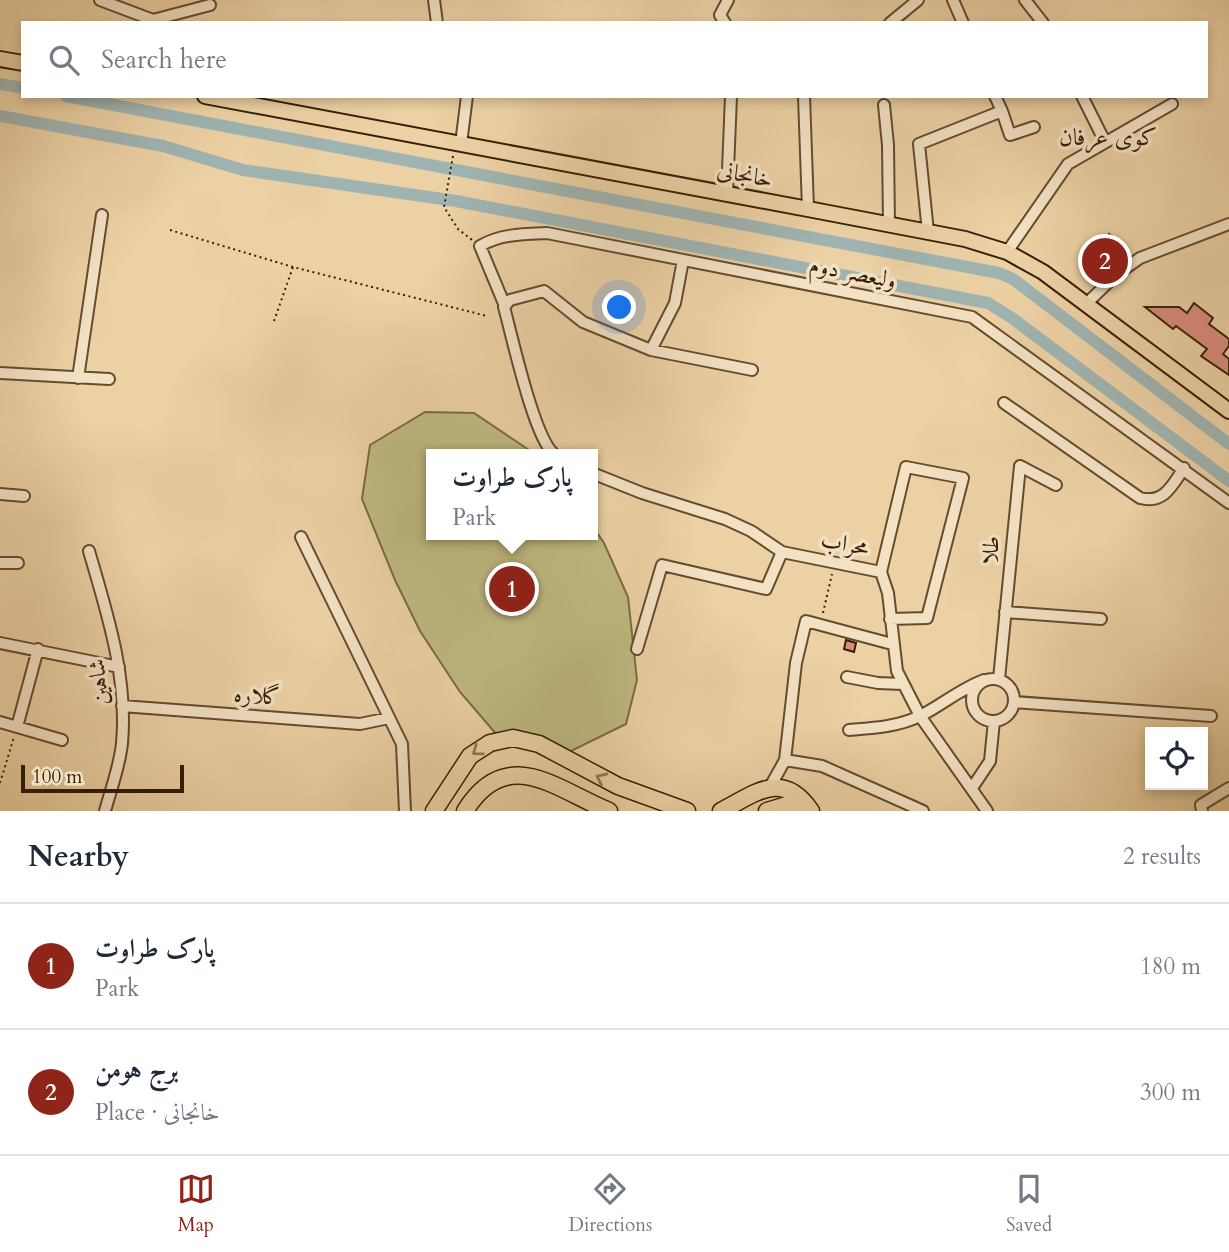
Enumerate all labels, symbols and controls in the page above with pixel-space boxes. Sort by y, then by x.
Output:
search box [21,21,1208,98]
icon: search [45,41,83,79]
text: Search here [101,42,227,77]
district label: کوی عرفان [1059,121,1157,154]
street label: خانجانی [714,154,775,195]
pin: 2 [1082,235,1128,287]
street label: ولیعصر دوم [806,249,899,300]
your location [602,290,636,324]
popup [426,449,598,540]
text: پارک طراوت [452,460,572,495]
text: Park [452,502,497,533]
street label: محراب [818,524,872,563]
street label: طلا [974,534,1007,566]
pin: 1 [489,563,535,615]
street label: شاهین [81,657,116,707]
street label: گلاره [233,678,281,713]
map controls [1145,727,1208,790]
button: locate [1145,727,1208,790]
one-way arrow [472,743,485,755]
scale bar [21,762,184,794]
text: 100 m [32,764,82,790]
one-way arrow [596,772,608,786]
text: Nearby [28,836,129,877]
text: 2 results [1123,841,1201,872]
text: پارک طراوت [95,931,215,966]
text: 1 [45,951,57,982]
text: 180 m [1140,951,1201,982]
text: Park [95,973,139,1004]
text: برج هومن [95,1052,179,1087]
text: 2 [45,1077,57,1108]
text: 300 m [1140,1077,1201,1108]
text: Place · خانجانی [95,1097,220,1128]
tab: Map [177,1170,215,1238]
tab: Directions [569,1170,652,1238]
tab: Saved [1006,1170,1052,1238]

